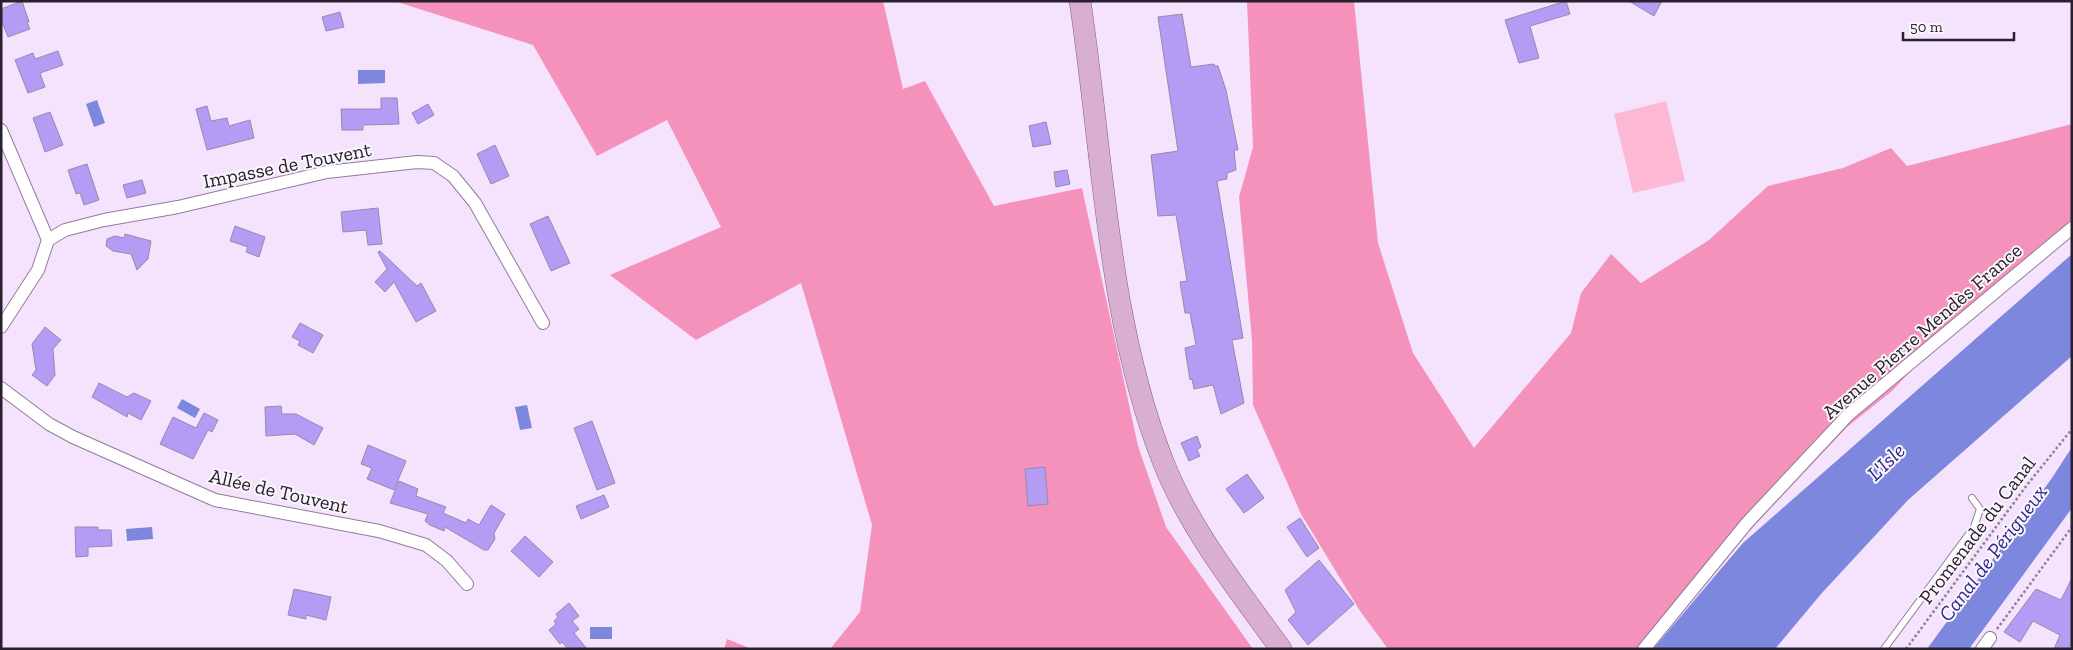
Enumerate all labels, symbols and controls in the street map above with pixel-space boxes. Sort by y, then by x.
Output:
scale bar [1903,10,2014,42]
text: 50 m [1910,18,1943,36]
street label: Impasse de Touvent [201,137,374,193]
street label: Avenue Pierre Mendès France [1817,238,2027,424]
water label: L'Isle [1862,438,1910,486]
street label: Promenade du Canal [1914,451,2040,609]
street label: Allée de Touvent [207,463,351,519]
water label: Canal de Périgueux [1933,479,2052,626]

